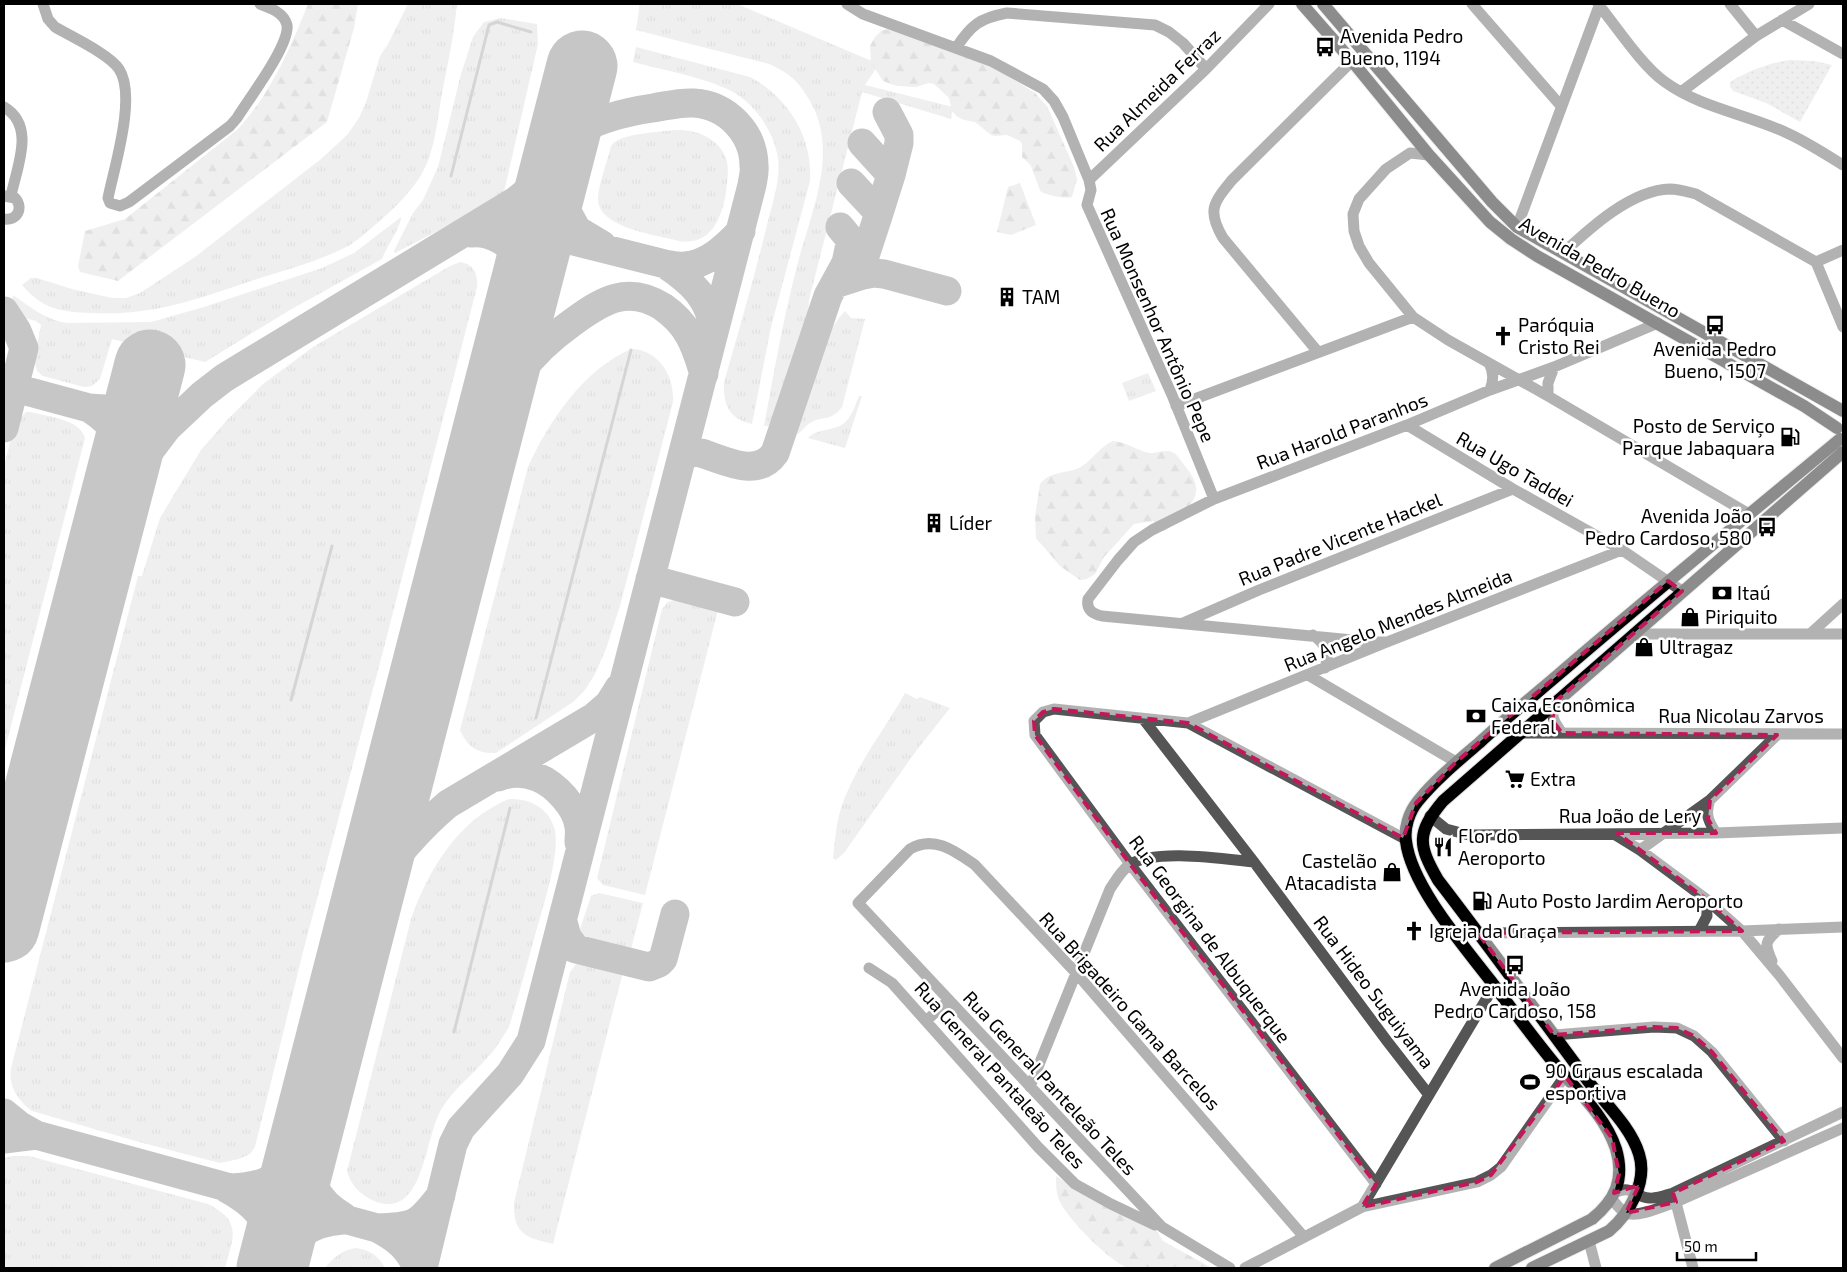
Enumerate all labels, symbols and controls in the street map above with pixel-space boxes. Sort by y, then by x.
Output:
street label: Rua Almeida Ferraz [1089,23,1225,156]
place label: Avenida Pedro Bueno, 1194 [1340,24,1463,69]
bus stop icon: Avenida Pedro Bueno, 1194 [1314,36,1336,58]
street label: Rua Monsenhor Antônio Pepe [1096,204,1221,445]
street label: Avenida Pedro Bueno [1516,211,1685,322]
place label: TAM [1022,285,1060,308]
building icon: TAM [996,286,1018,308]
place label: Paróquia Cristo Rei [1518,313,1600,358]
bus stop icon: Avenida Pedro Bueno, 1507 [1704,314,1726,336]
church icon: Paróquia Cristo Rei [1492,325,1514,347]
place label: Avenida Pedro Bueno, 1507 [1653,337,1777,382]
street label: Rua Harold Paranhos [1253,387,1431,474]
place label: Posto de Serviço Parque Jabaquara [1622,414,1775,459]
street label: Rua Ugo Taddei [1453,426,1578,511]
fuel station icon: Posto de Serviço Parque Jabaquara [1779,426,1801,448]
street label: Rua Padre Vicente Hackel [1235,487,1445,590]
place label: Avenida João Pedro Cardoso, 580 [1585,504,1752,549]
place label: Líder [949,511,993,534]
building icon: Líder [923,512,945,534]
bus stop icon: Avenida João Pedro Cardoso, 580 [1756,516,1778,538]
street label: Rua Angelo Mendes Almeida [1280,563,1515,676]
place label: Itaú [1737,581,1770,604]
bank icon: Itaú [1711,582,1733,604]
place label: Piriquito [1705,605,1778,628]
shop icon: Piriquito [1679,606,1701,628]
place label: Ultragaz [1659,635,1733,658]
shop icon: Ultragaz [1633,636,1655,658]
place label: Caixa Econômica Federal [1491,693,1635,738]
street label: Rua Nicolau Zarvos [1658,704,1824,727]
bank icon: Caixa Econômica Federal [1465,705,1487,727]
place label: Extra [1530,767,1576,790]
supermarket icon: Extra [1504,768,1526,790]
street label: Rua João de Lery [1559,804,1701,827]
place label: Flor do Aeroporto [1458,824,1546,869]
street label: Rua Georgina de Albuquerque [1125,830,1296,1047]
restaurant icon: Flor do Aeroporto [1432,836,1454,858]
place label: Castelão Atacadista [1285,849,1377,894]
shop icon: Castelão Atacadista [1381,861,1403,883]
place label: Auto Posto Jardim Aeroporto [1497,889,1743,912]
fuel station icon: Auto Posto Jardim Aeroporto [1471,890,1493,912]
street label: Rua Brigadeiro Gama Barcelos [1035,907,1226,1115]
street label: Rua Hideo Suguiyama [1309,911,1440,1073]
place label: Igreja da Graça [1429,919,1557,943]
church icon: Igreja da Graça [1403,920,1425,942]
bus stop icon: Avenida João Pedro Cardoso, 158 [1504,954,1526,976]
street label: Rua General Pantaleão Teles [910,976,1090,1173]
place label: Avenida João Pedro Cardoso, 158 [1433,977,1597,1022]
street label: Rua General Panteleão Teles [959,986,1142,1180]
place label: 90 Graus escalada esportiva [1545,1059,1703,1104]
sports icon: 90 Graus escalada esportiva [1519,1071,1541,1093]
scale bar [1677,1230,1756,1262]
text: 50 m [1684,1237,1718,1255]

